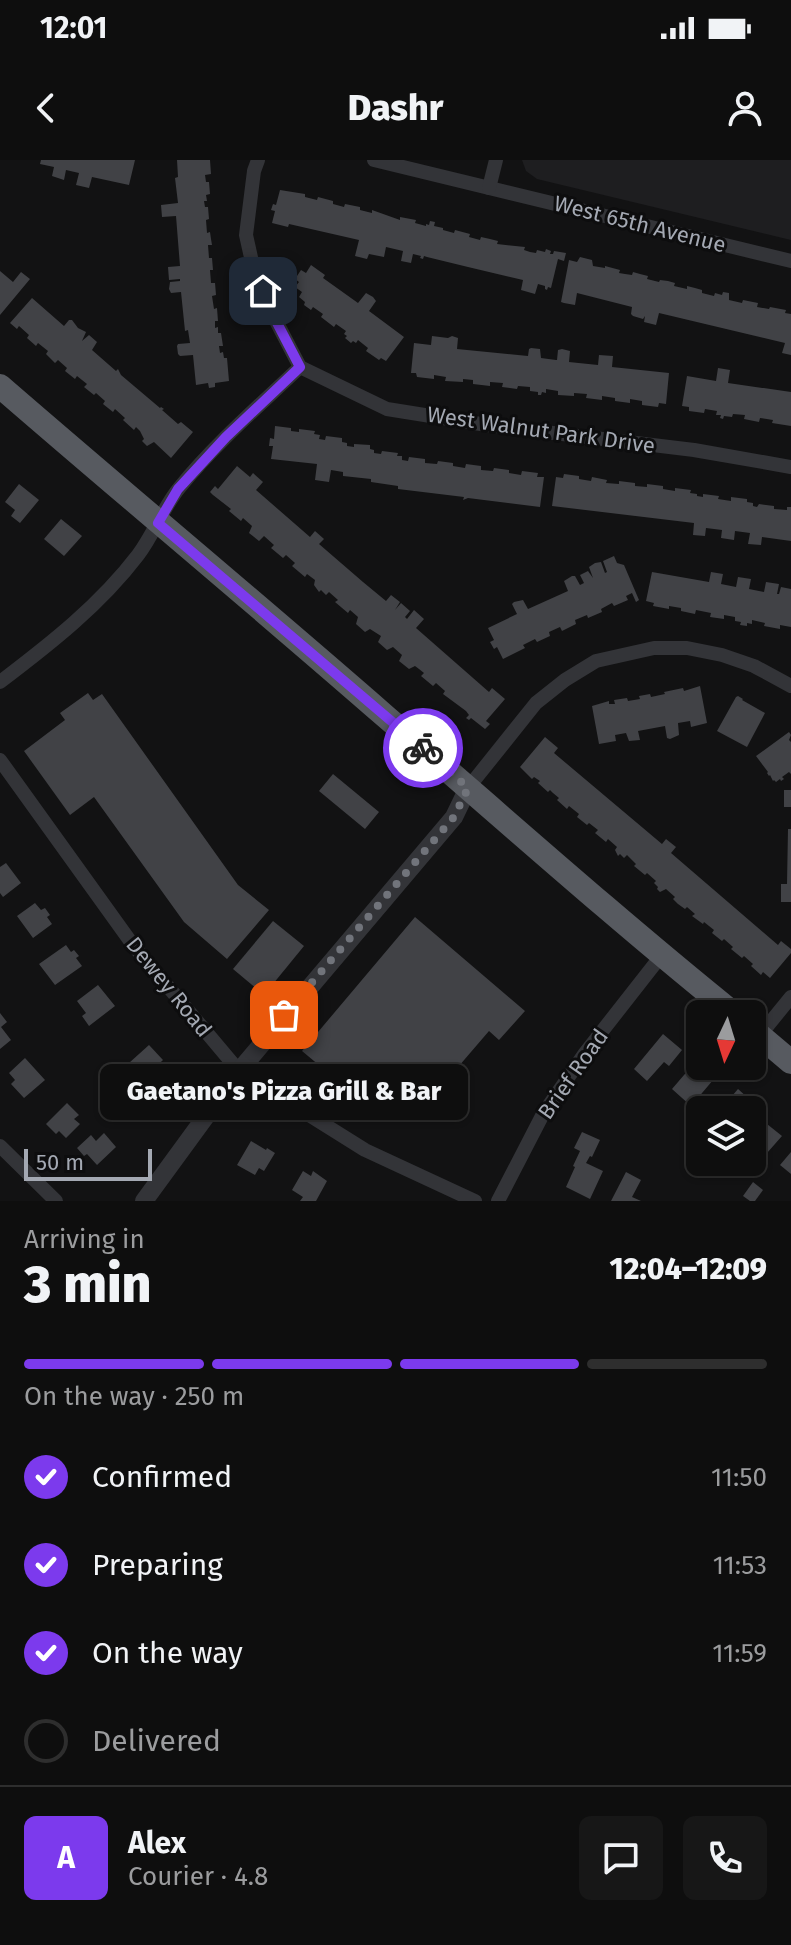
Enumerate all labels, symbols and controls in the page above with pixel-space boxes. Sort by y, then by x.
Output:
text: 12:01 [40,10,107,46]
icon: back [24,86,68,130]
text: Dashr [348,86,443,130]
icon: person [723,86,767,130]
street label: West 65th Avenue [551,190,729,258]
pin [229,257,297,325]
icon: home [241,269,285,313]
street label: West Walnut Park Drive [425,401,657,459]
courier [383,708,463,788]
icon: bike [401,726,445,770]
street label: Dewey Road [120,931,218,1043]
pin [250,981,318,1049]
icon: bag [262,993,306,1037]
north arrow [686,1000,766,1080]
map controls [686,1000,766,1176]
street label: Brief Road [532,1024,614,1124]
callout: Gaetano's Pizza Grill & Bar [100,1063,468,1119]
text: Gaetano's Pizza Grill & Bar [127,1076,441,1107]
button: layers [686,1096,766,1176]
scale bar [24,1145,152,1181]
text: 50 m [36,1149,84,1176]
text: Arriving in [24,1224,145,1255]
text: 12:04–12:09 [610,1251,767,1287]
text: 3 min [24,1253,152,1316]
text: On the way · 250 m [24,1381,244,1412]
icon: check [24,1455,68,1499]
text: Confirmed [92,1459,232,1495]
text: 11:50 [711,1462,767,1493]
icon: check [24,1543,68,1587]
text: Preparing [92,1547,223,1583]
text: 11:53 [713,1550,767,1581]
icon: check [24,1631,68,1675]
text: On the way [92,1635,243,1671]
text: 11:59 [712,1638,767,1669]
text: Delivered [92,1723,221,1759]
button: chat [579,1816,663,1900]
button: phone [683,1816,767,1900]
text: Alex [128,1825,186,1861]
text: A [57,1840,75,1876]
text: Courier · 4.8 [128,1861,268,1892]

